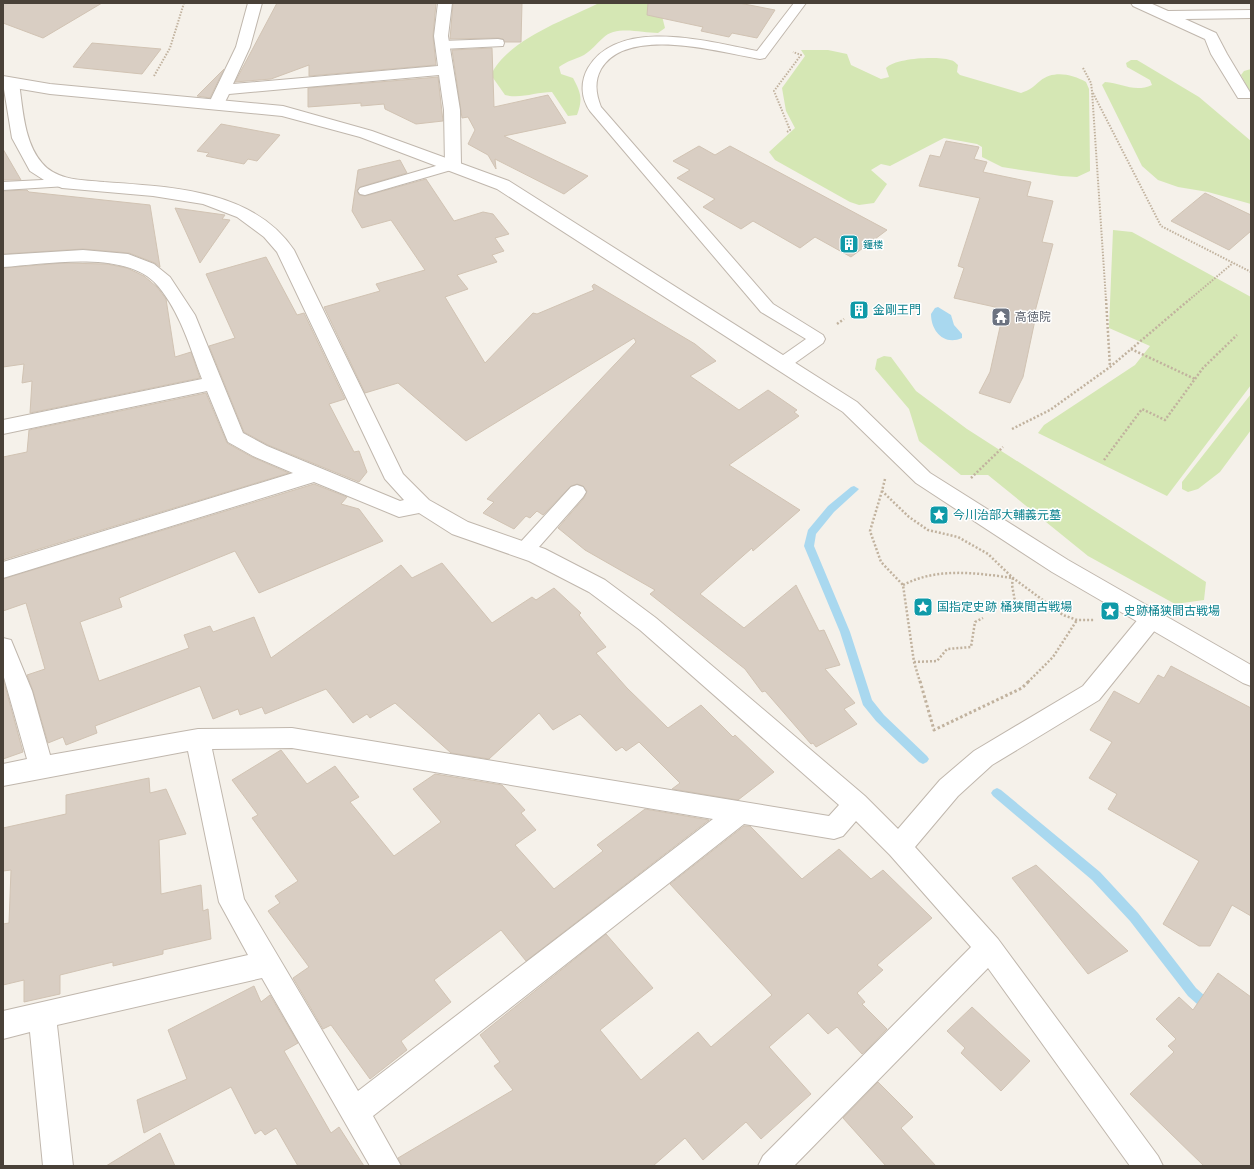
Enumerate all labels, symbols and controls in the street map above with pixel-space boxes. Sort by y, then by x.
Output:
building icon: 鐘楼 [838,233,860,255]
place label: 鐘楼 [863,237,883,252]
building icon: 金剛王門 [848,299,870,321]
place label: 金剛王門 [873,301,921,318]
temple icon: 高徳院 [990,306,1012,328]
place label: 高徳院 [1015,308,1051,325]
place icon: 今川治部大輔義元墓 [928,504,950,526]
place label: 今川治部大輔義元墓 [953,506,1061,523]
place icon: 国指定史跡 桶狭間古戦場 [912,596,934,618]
place label: 国指定史跡 桶狭間古戦場 [937,598,1072,615]
place icon: 史跡桶狭間古戦場 [1099,600,1121,622]
place label: 史跡桶狭間古戦場 [1124,602,1220,619]

